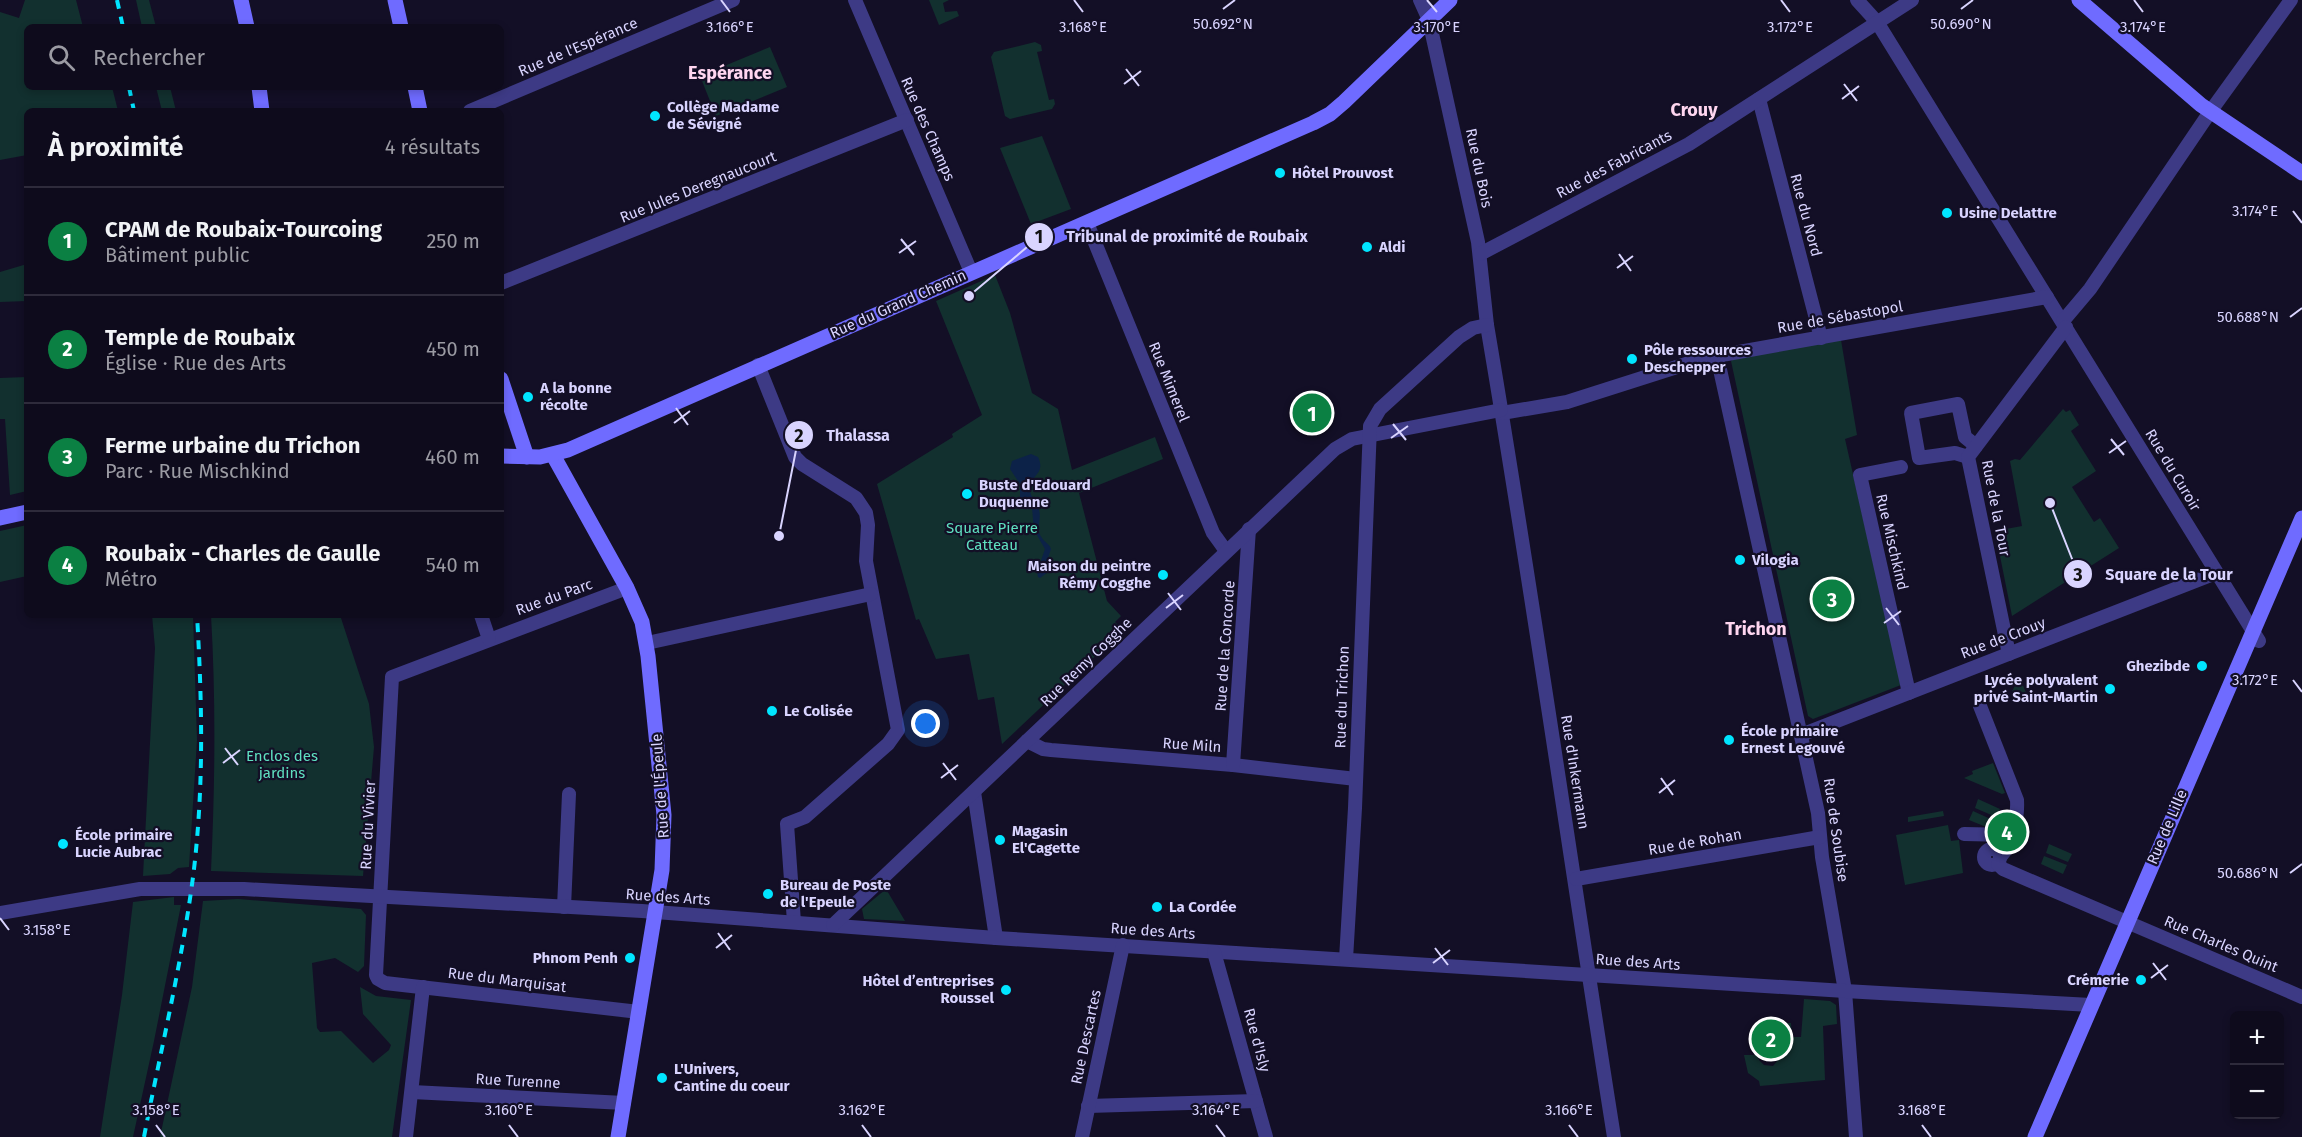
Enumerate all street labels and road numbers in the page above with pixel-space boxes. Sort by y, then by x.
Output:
street label: Rue de l'Espérance [516,14,640,80]
street label: Rue des Champs [897,74,959,184]
street label: Rue des Fabricants [1553,126,1675,202]
street label: Rue du Bois [1462,127,1496,209]
street label: Rue Jules Deregnaucourt [617,147,779,227]
street label: Rue du Nord [1786,172,1826,258]
street label: Rue du Grand Chemin [827,266,969,342]
street label: Rue de Sébastopol [1776,297,1905,337]
street label: Rue Mimerel [1145,339,1193,425]
street label: Rue du Curoir [2141,426,2205,515]
street label: Rue de la Tour [1978,458,2014,558]
street label: Rue Mischkind [1872,492,1912,592]
street label: Rue du Parc [513,575,595,619]
street label: Rue de la Concorde [1211,580,1239,712]
street label: Rue de Crouy [1958,613,2049,662]
street label: Rue Remy Cogghe [1036,614,1136,710]
street label: Rue du Trichon [1331,645,1353,749]
street label: Rue d'Inkermann [1557,714,1593,830]
street label: Rue de l'Épeule [647,733,673,839]
street label: Rue Miln [1162,734,1222,756]
street label: Rue de Soubise [1820,777,1852,883]
street label: Rue du Vivier [357,779,379,870]
street label: Rue de Lille [2143,787,2191,867]
street label: Rue de Rohan [1647,825,1743,859]
street label: Rue des Arts [625,885,711,909]
street label: Rue Charles Quint [2161,912,2281,976]
street label: Rue des Arts [1110,919,1196,943]
street label: Rue des Arts [1595,950,1681,974]
street label: Rue du Marquisat [447,964,568,996]
street label: Rue Descartes [1067,988,1105,1086]
street label: Rue d'Isly [1240,1006,1274,1074]
street label: Rue Turenne [475,1070,561,1092]

